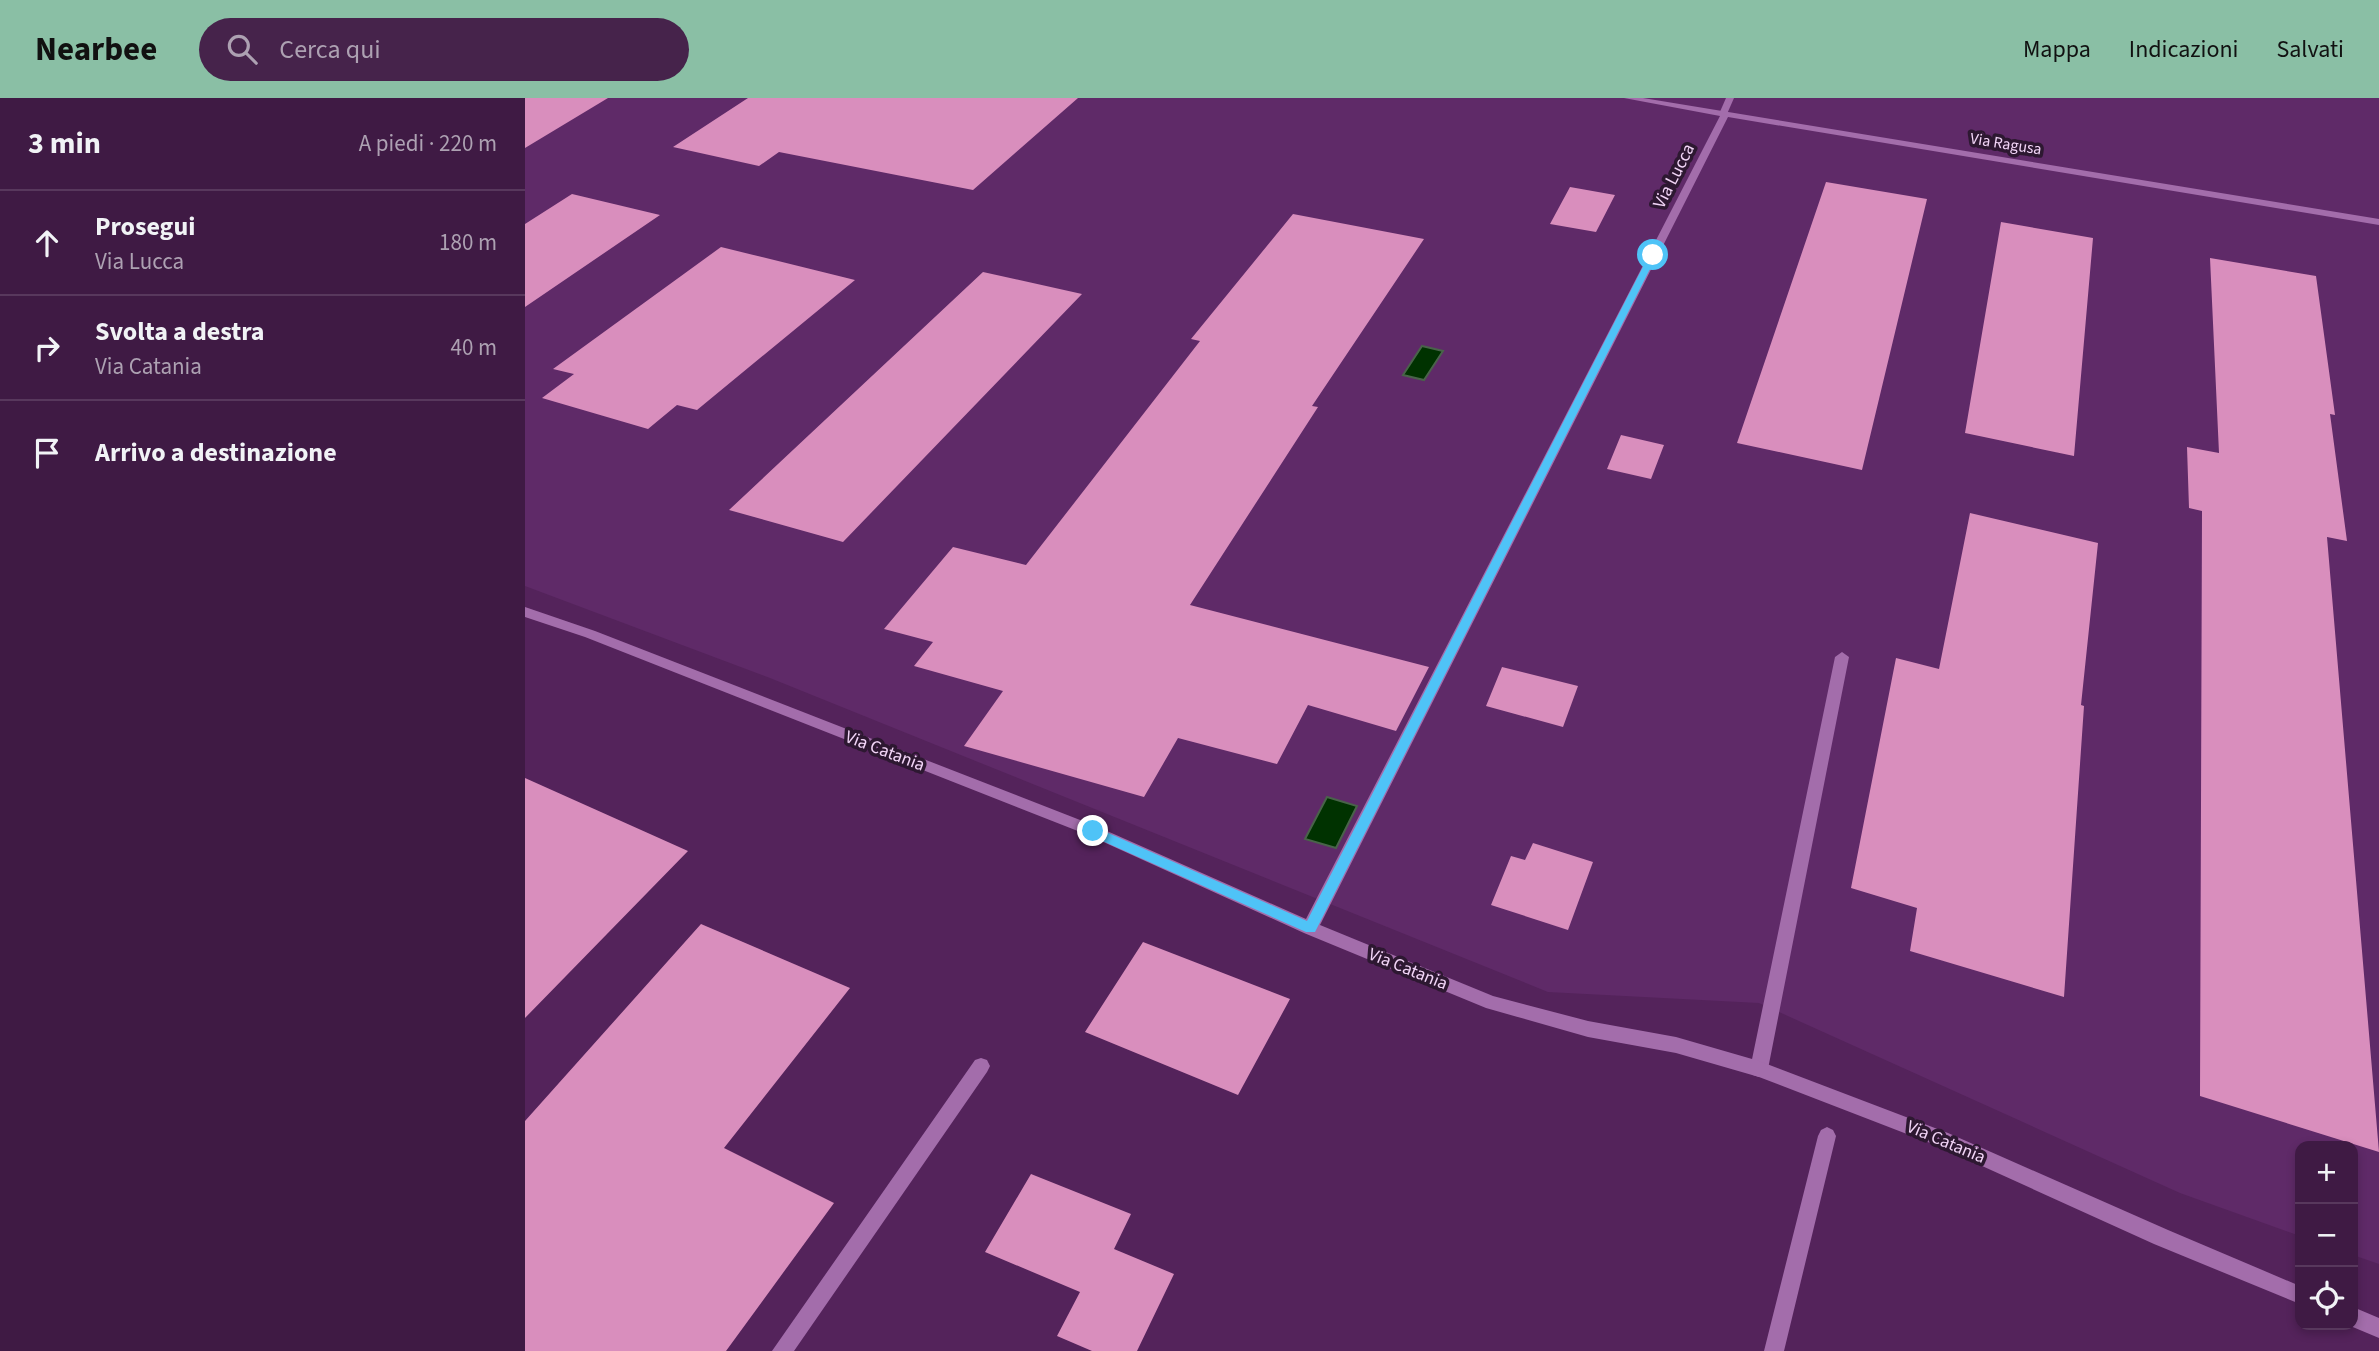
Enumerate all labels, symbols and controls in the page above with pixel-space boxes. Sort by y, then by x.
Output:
search box [199,18,689,81]
text: Nearbee [35,26,157,73]
icon: search [223,30,261,68]
text: Cerca qui [279,31,381,68]
text: Mappa [2023,32,2091,67]
text: Indicazioni [2129,32,2238,67]
text: Salvati [2276,32,2344,67]
text: 3 min [28,122,101,165]
text: A piedi · 220 m [359,127,497,160]
street label: Via Ragusa [1969,127,2043,161]
street label: Via Lucca [1647,139,1701,213]
text: Prosegui [95,208,195,245]
icon: ahead [28,224,66,262]
text: 180 m [439,226,497,259]
route start [1637,239,1668,270]
text: Via Lucca [95,245,184,278]
text: Svolta a destra [95,313,265,350]
icon: right [28,329,66,367]
text: 40 m [450,331,497,364]
text: Via Catania [95,350,202,383]
icon: arrive [28,434,66,472]
text: Arrivo a destinazione [95,434,337,471]
street label: Via Catania [841,724,929,778]
route end [1077,815,1108,846]
street label: Via Catania [1365,942,1451,996]
street label: Via Catania [1903,1114,1989,1170]
map controls [2295,1141,2358,1330]
button: + [2295,1141,2358,1204]
button: − [2295,1204,2358,1267]
button: locate [2295,1267,2358,1330]

